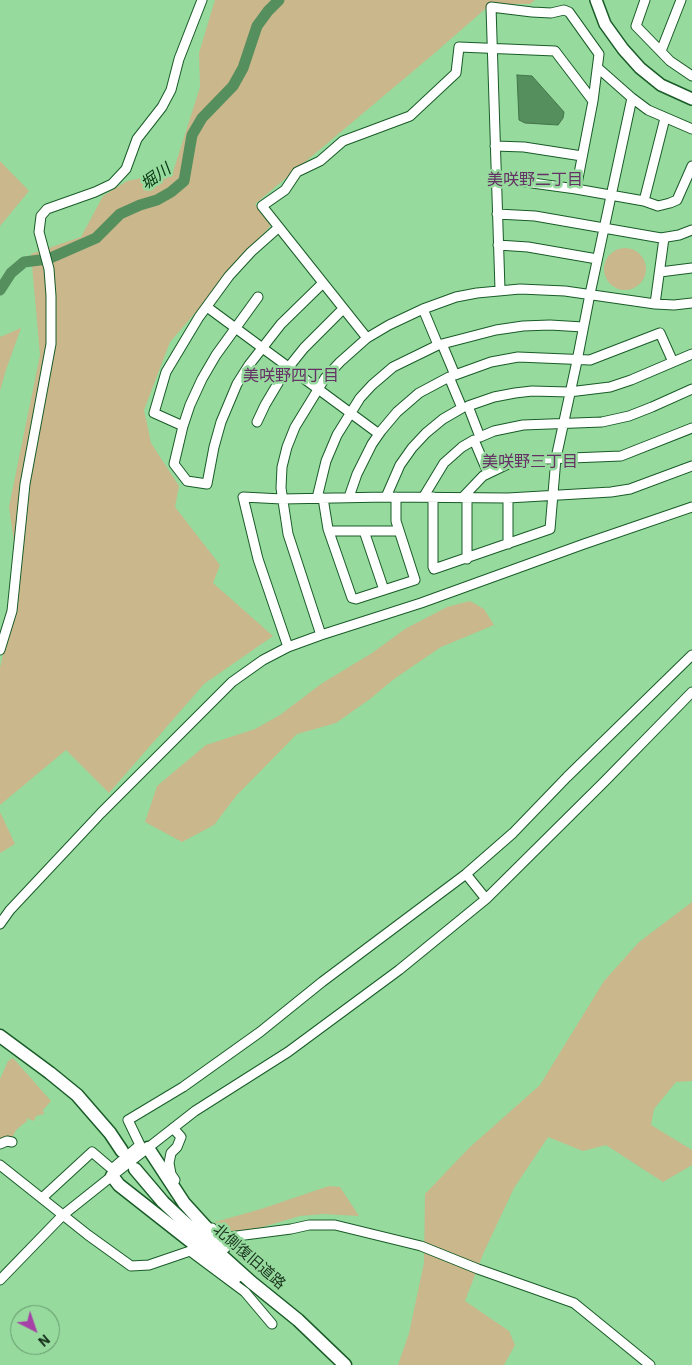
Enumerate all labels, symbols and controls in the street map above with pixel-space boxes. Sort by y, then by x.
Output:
water label: 堀川 [137,160,175,194]
district label: 美咲野二丁目 [487,170,583,190]
district label: 美咲野四丁目 [243,366,339,386]
district label: 美咲野三丁目 [482,452,578,472]
street label: 北側復旧道路 [209,1221,289,1293]
north arrow [10,1305,60,1355]
text: N [34,1330,54,1351]

